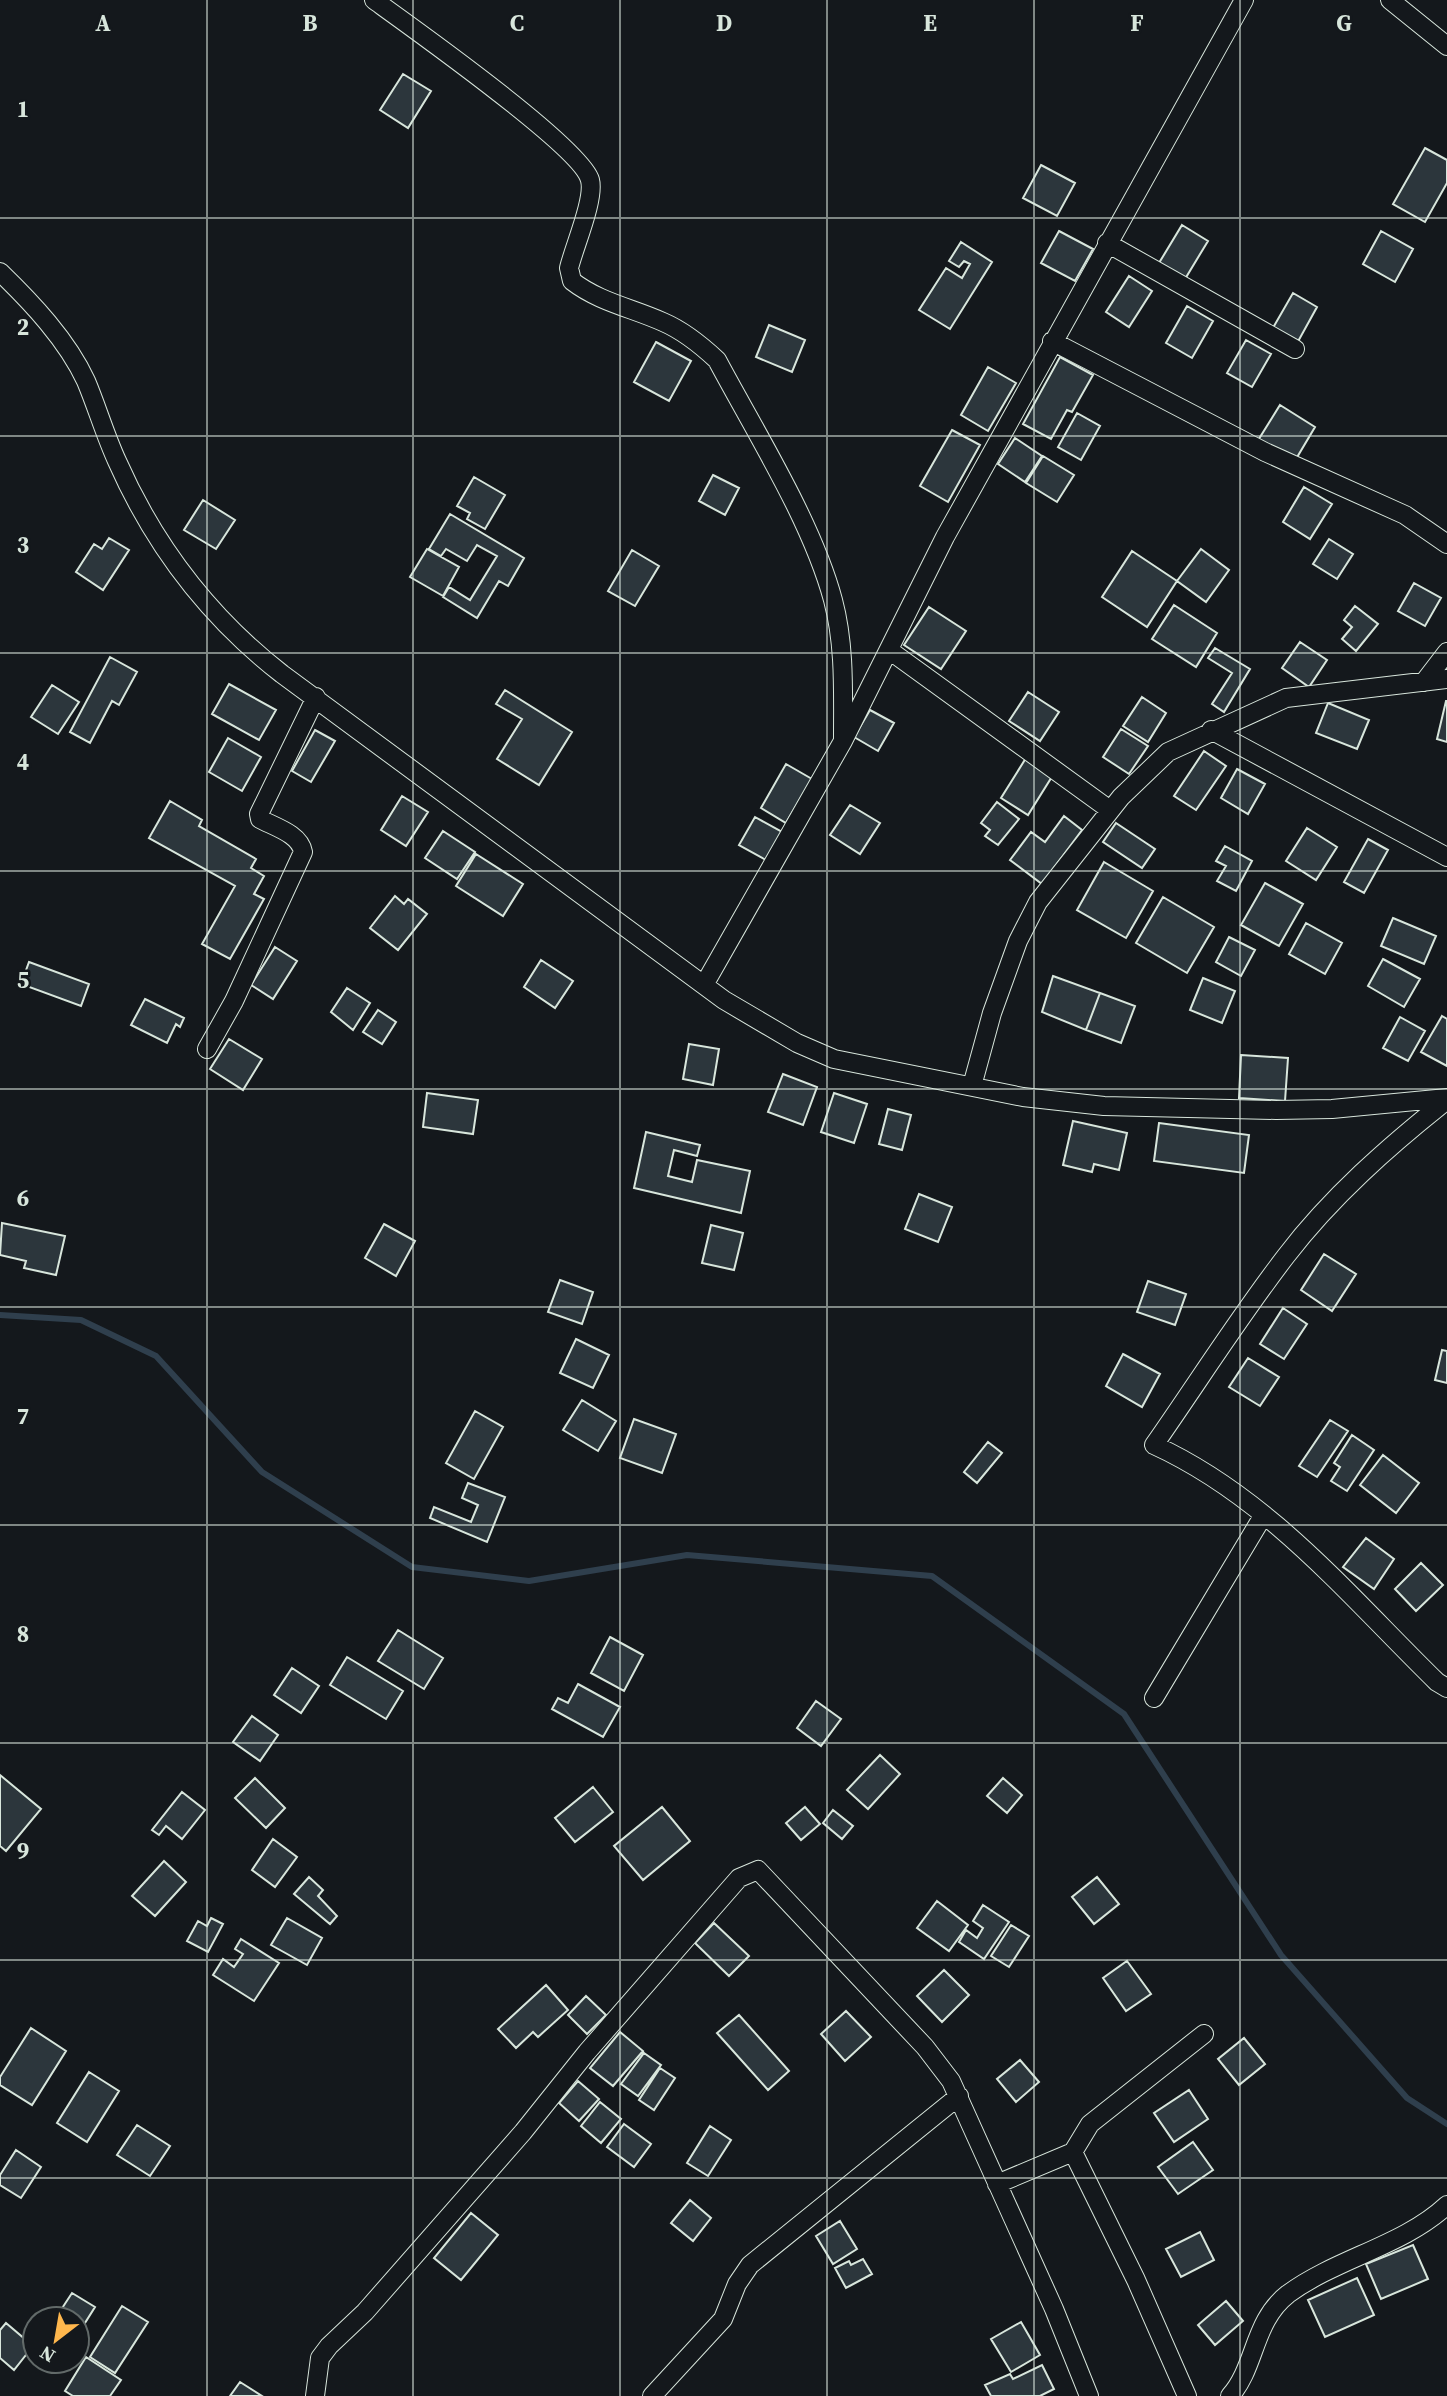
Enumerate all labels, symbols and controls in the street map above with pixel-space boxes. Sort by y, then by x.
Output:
text: A [95,7,111,39]
text: B [303,7,318,39]
text: C [510,7,524,39]
text: D [716,7,732,39]
text: E [923,7,937,39]
text: F [1130,7,1144,39]
text: G [1336,7,1352,39]
text: 1 [17,93,29,125]
text: 2 [17,311,29,343]
text: 3 [17,529,29,561]
text: 4 [17,746,29,778]
text: 5 [17,964,29,996]
text: 6 [17,1182,29,1214]
text: 7 [17,1400,29,1432]
text: 8 [17,1618,29,1650]
text: 9 [17,1835,29,1867]
north arrow [21,2305,91,2375]
text: N [34,2340,60,2369]

